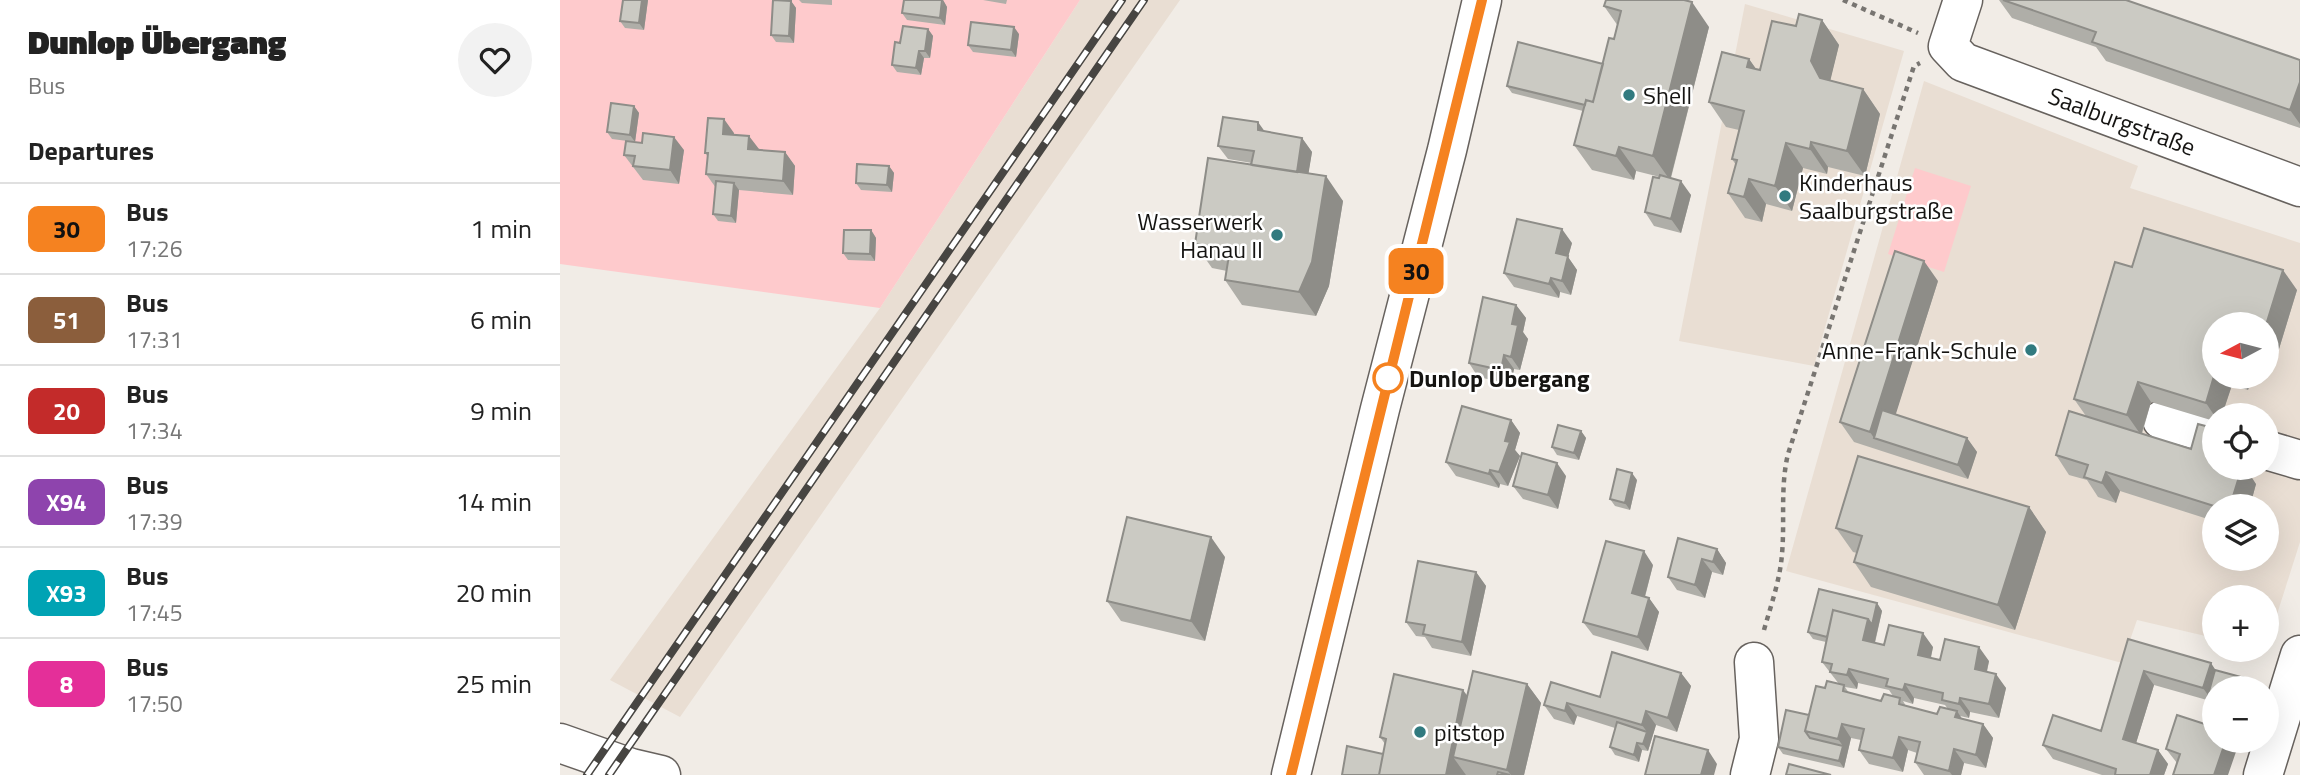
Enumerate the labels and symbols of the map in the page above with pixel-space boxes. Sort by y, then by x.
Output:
place label: Shell [1643,77,1692,113]
street label: Saalburgstraße [2043,77,2201,165]
marker: Shell [1621,87,1637,103]
place label: Kinderhaus Saalburgstraße [1799,164,1953,228]
marker: Kinderhaus Saalburgstraße [1777,188,1793,204]
place label: Wasserwerk Hanau II [1137,203,1263,267]
marker: Wasserwerk Hanau II [1269,227,1285,243]
line badge: 30 [1384,248,1448,294]
north arrow [2202,312,2278,388]
place label: Anne-Frank-Schule [1822,332,2017,368]
marker: Anne-Frank-Schule [2023,342,2039,358]
place label: Dunlop Übergang [1409,360,1590,396]
marker: Dunlop Übergang [1373,363,1403,393]
place label: pitstop [1434,714,1505,750]
marker: pitstop [1412,724,1428,740]

